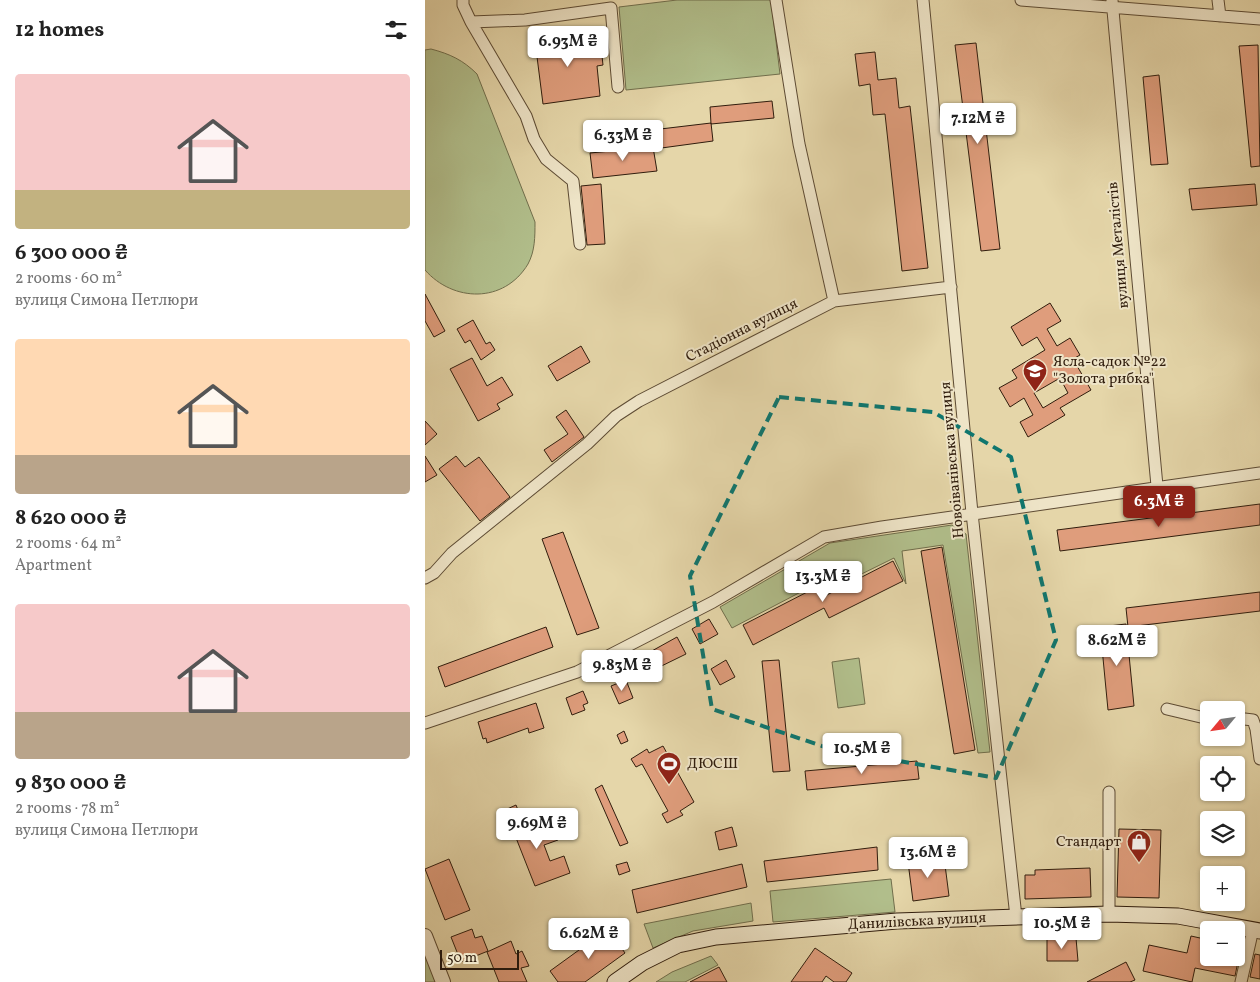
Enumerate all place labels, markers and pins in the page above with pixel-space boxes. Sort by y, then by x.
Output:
pin: 6.93M ₴ [522,26,614,68]
pin: 7.12M ₴ [932,102,1024,145]
pin: 6.33M ₴ [577,120,669,162]
place label: Ясла-садок №22 "Золота рибка" [1053,352,1167,390]
school or university icon: Ясла-садок №22 "Золота рибка" [1022,358,1048,392]
pin: 6.3M ₴ [1118,486,1200,528]
pin: 13.3M ₴ [777,560,869,603]
pin: 8.62M ₴ [1071,624,1163,667]
pin: 9.83M ₴ [576,650,668,692]
pin: 10.5M ₴ [816,732,908,775]
sports icon: ДЮСШ [656,751,682,785]
place label: ДЮСШ [687,754,738,775]
pin: 9.69M ₴ [491,808,583,850]
shop icon: Стандарт [1126,829,1152,863]
place label: Стандарт [1056,832,1121,853]
pin: 13.6M ₴ [882,836,974,879]
pin: 10.5M ₴ [1016,908,1108,950]
pin: 6.62M ₴ [543,918,635,960]

